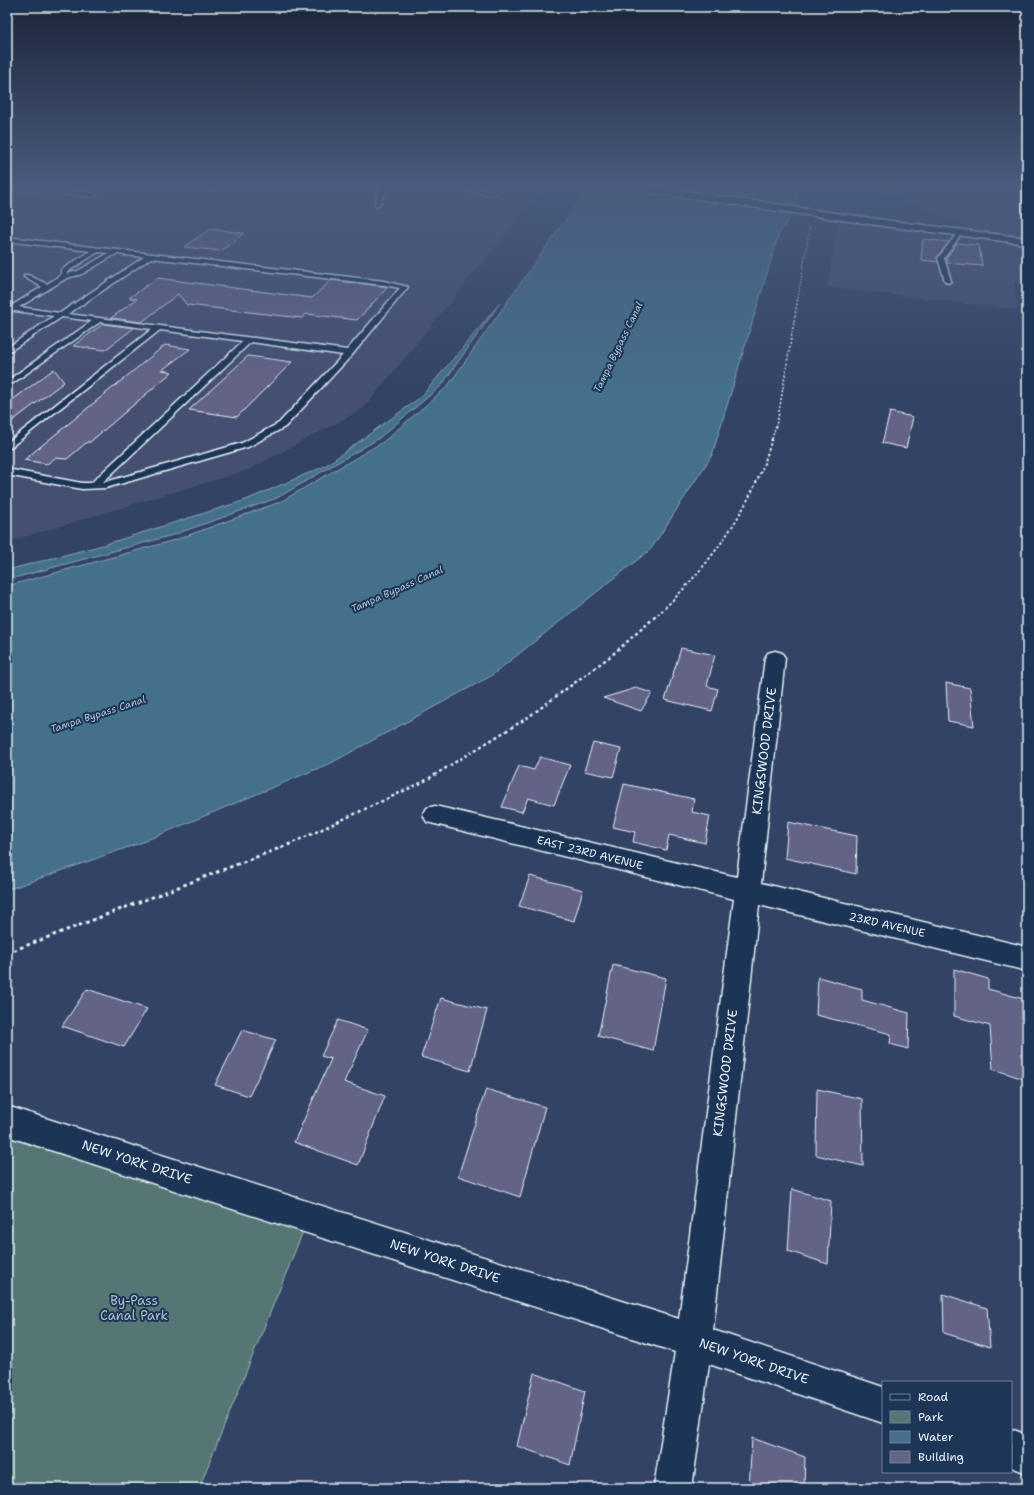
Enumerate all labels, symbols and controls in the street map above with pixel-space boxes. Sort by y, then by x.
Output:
water label: Tampa Bypass Canal [590,299,646,395]
water label: Tampa Bypass Canal [349,563,445,615]
street label: KINGSWOOD DRIVE [748,686,780,816]
water label: Tampa Bypass Canal [49,692,147,736]
street label: EAST 23RD AVENUE [535,833,645,873]
street label: 23RD AVENUE [847,909,927,941]
street label: KINGSWOOD DRIVE [709,1008,741,1138]
street label: NEW YORK DRIVE [80,1136,194,1188]
street label: NEW YORK DRIVE [388,1235,502,1287]
park label: By-Pass Canal Park [100,1292,168,1324]
street label: NEW YORK DRIVE [697,1334,811,1388]
legend [882,1381,1012,1473]
text: Road [918,1389,949,1405]
text: Park [918,1409,944,1425]
text: Water [918,1429,954,1445]
text: Building [918,1449,964,1465]

